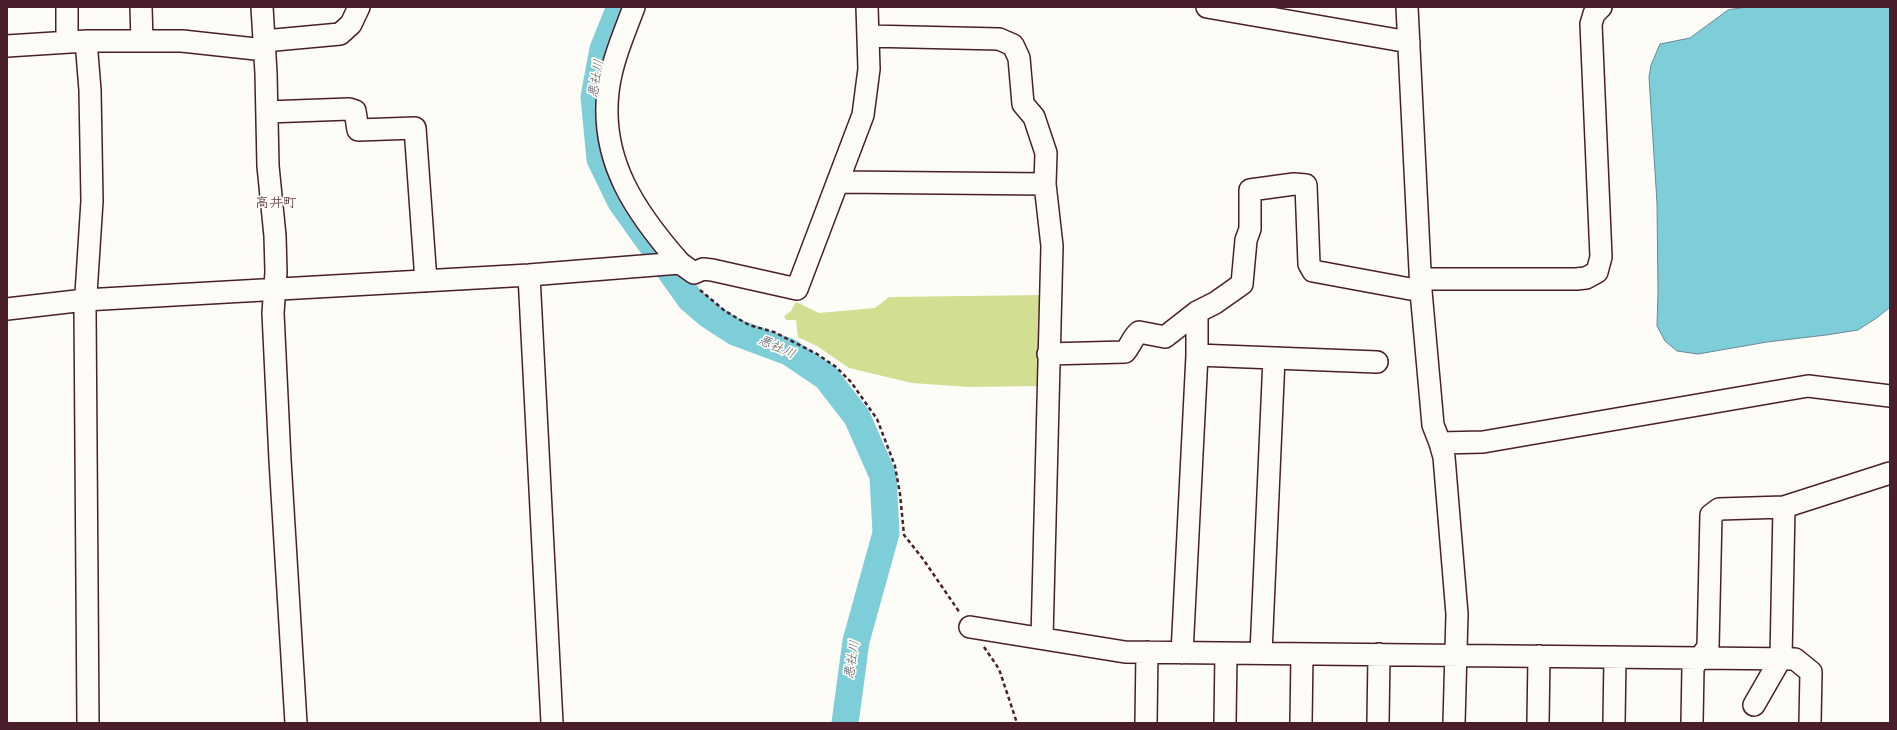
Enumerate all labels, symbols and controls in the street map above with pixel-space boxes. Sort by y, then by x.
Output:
water label: 悪社川 [587,59,609,99]
district label: 高井町 [255,197,297,213]
water label: 悪社川 [755,334,797,364]
water label: 悪社川 [843,640,865,680]

